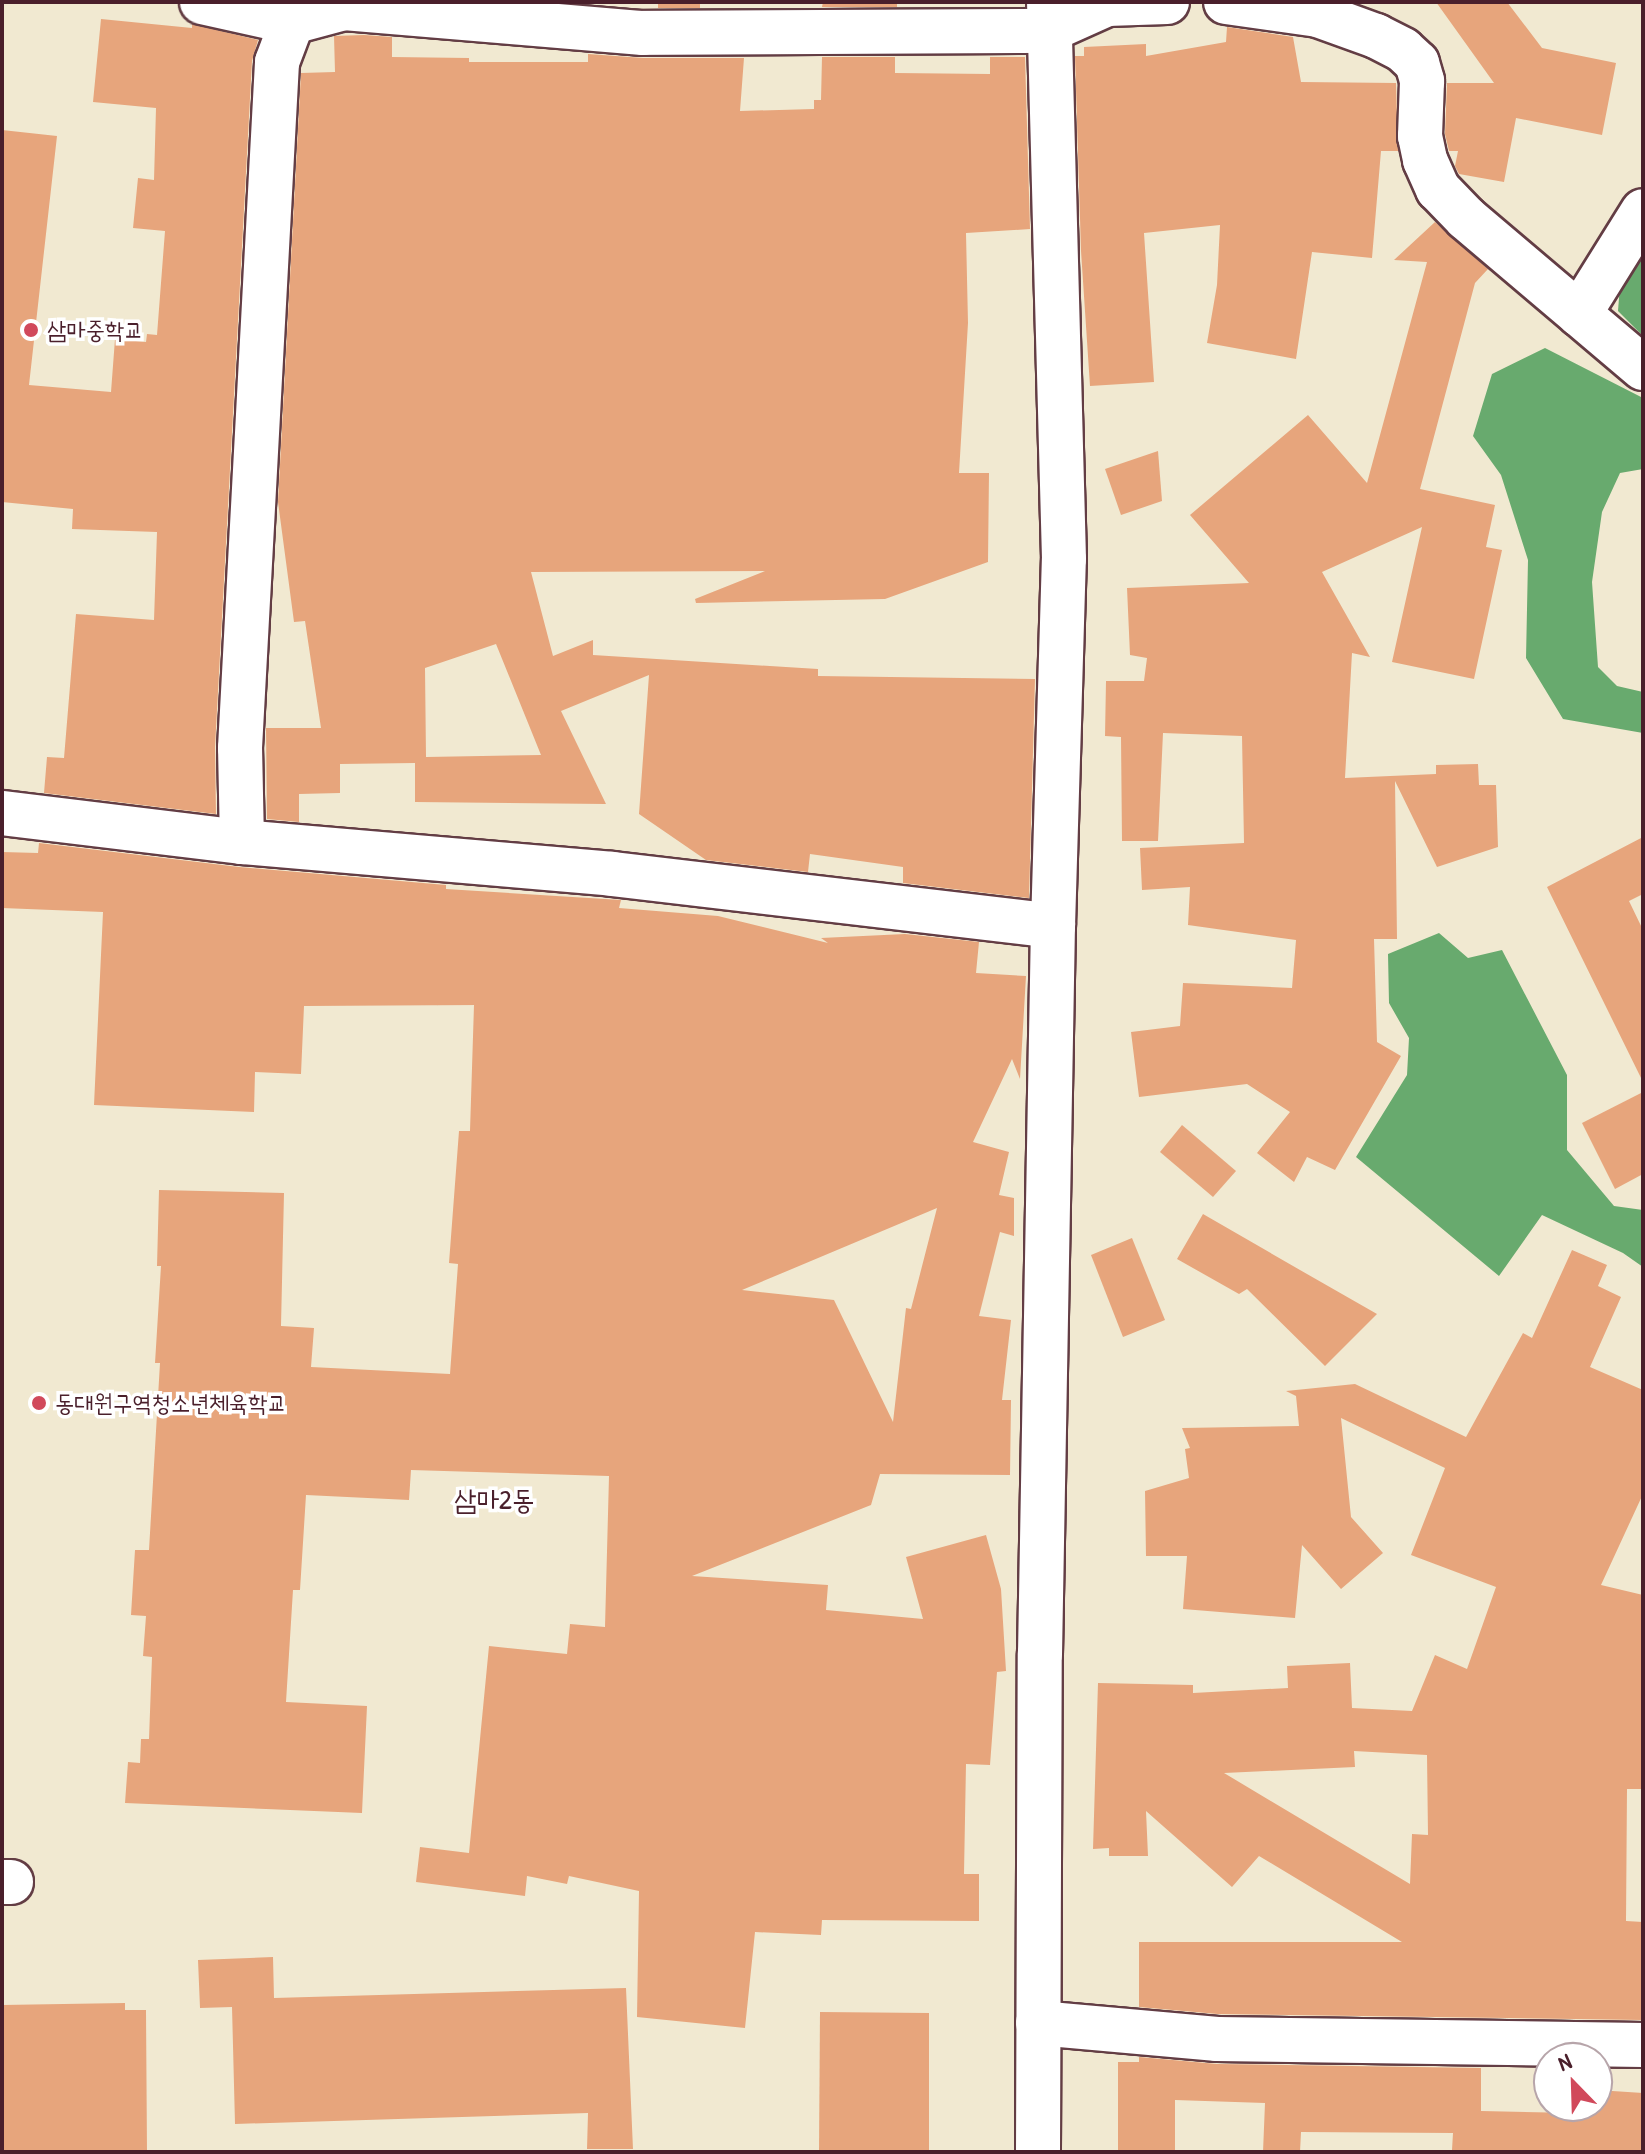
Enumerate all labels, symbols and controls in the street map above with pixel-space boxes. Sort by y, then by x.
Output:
place label: 삼마중학교 [47,316,144,344]
marker: 삼마중학교 [22,321,40,339]
place label: 동대원구역청소년체육학교 [55,1389,287,1417]
marker: 동대원구역청소년체육학교 [30,1394,48,1412]
district label: 삼마2동 [454,1482,534,1516]
north arrow [1533,2042,1613,2122]
text: N [1553,2046,1576,2078]

